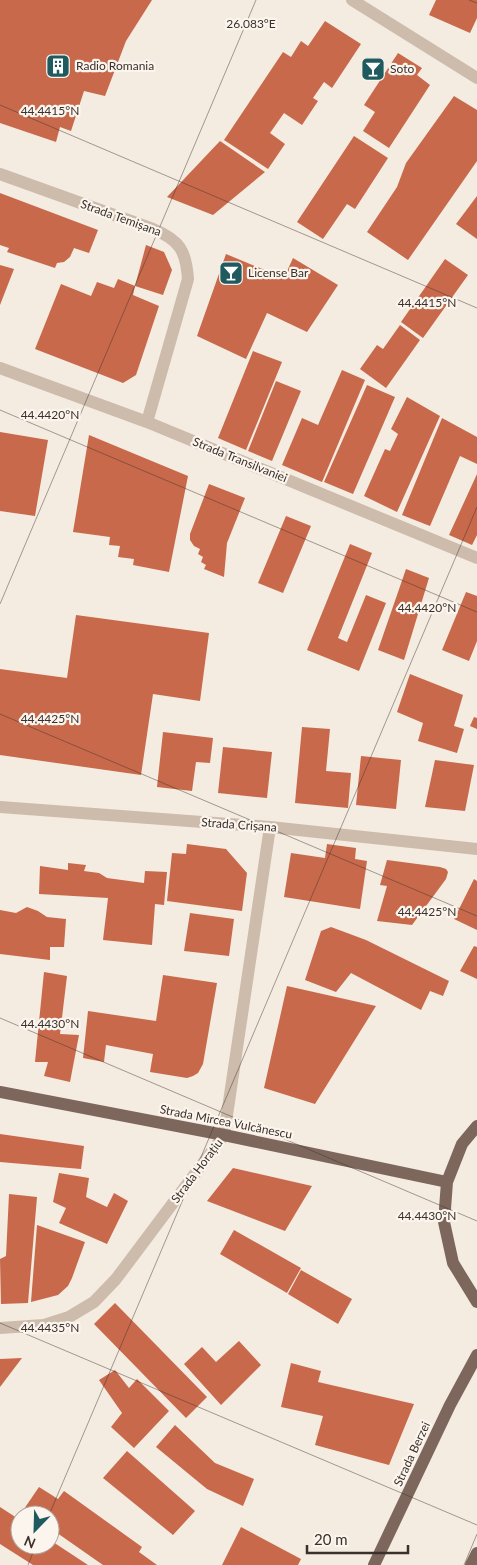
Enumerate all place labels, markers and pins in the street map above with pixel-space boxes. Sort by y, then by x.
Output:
building icon: Radio Romania [45,53,71,79]
bar icon: Soto [360,56,386,82]
place label: Radio Romania [76,58,154,73]
place label: Soto [390,61,414,76]
bar icon: License Bar [218,260,244,286]
place label: License Bar [248,265,309,280]

